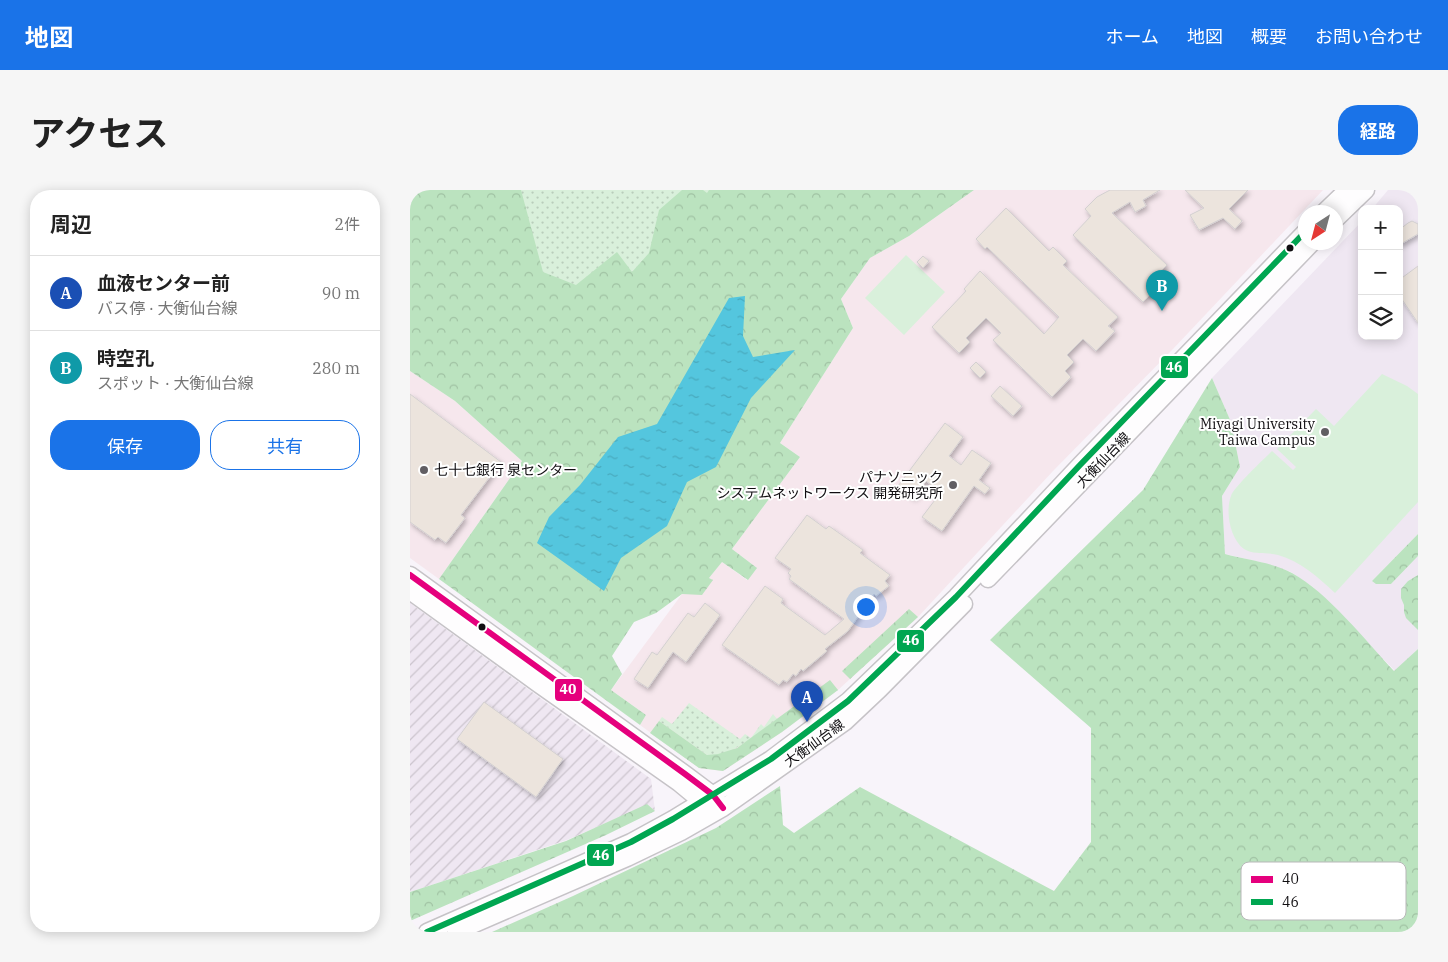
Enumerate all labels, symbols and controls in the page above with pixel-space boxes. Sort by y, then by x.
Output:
text: 地図 [25,21,73,53]
text: ホーム [1106,25,1159,48]
text: 地図 [1187,25,1223,48]
text: 概要 [1251,25,1287,48]
text: お問い合わせ [1315,25,1423,48]
button: 経路 [1338,105,1418,155]
text: アクセス [30,110,168,156]
north arrow [1298,205,1343,250]
map controls [1358,205,1403,340]
button: + [1358,205,1403,250]
text: 周辺 [50,210,92,238]
text: 2件 [334,214,360,234]
unlabelled marker [1285,243,1295,253]
button: − [1358,250,1403,295]
pin: B [1146,270,1178,311]
text: 血液センター前 [97,271,230,295]
text: A [60,283,72,303]
text: 90 m [322,283,360,303]
button: layers [1358,295,1403,340]
text: バス停 · 大衡仙台線 [97,298,238,318]
text: 時空孔 [97,346,154,370]
line badge: 46 [1160,355,1189,379]
text: B [60,358,72,378]
text: 280 m [312,358,360,378]
text: 46 [1166,358,1182,376]
text: スポット · 大衡仙台線 [97,373,254,393]
place label: Miyagi University Taiwa Campus [1200,415,1316,449]
button: 保存 [50,420,200,470]
button: 共有 [210,420,360,470]
marker: Miyagi University Taiwa Campus [1319,426,1331,438]
street label: 大衡仙台線 [1072,429,1134,491]
place label: 七十七銀行 泉センター [434,461,577,479]
marker: 七十七銀行 泉センター [418,464,430,476]
place label: パナソニック システムネットワークス 開発研究所 [717,468,943,502]
marker: パナソニック システムネットワークス 開発研究所 [947,479,959,491]
your location [853,594,879,620]
unlabelled marker [477,622,487,632]
line badge: 46 [896,629,925,653]
text: 46 [903,631,919,649]
line badge: 40 [554,678,583,702]
text: 40 [560,680,576,698]
pin: A [791,681,823,722]
street label: 大衡仙台線 [780,715,848,771]
line badge: 46 [586,843,615,867]
text: 46 [593,846,609,864]
legend [1241,862,1406,920]
text: 40 [1282,870,1299,888]
text: 46 [1282,893,1299,911]

